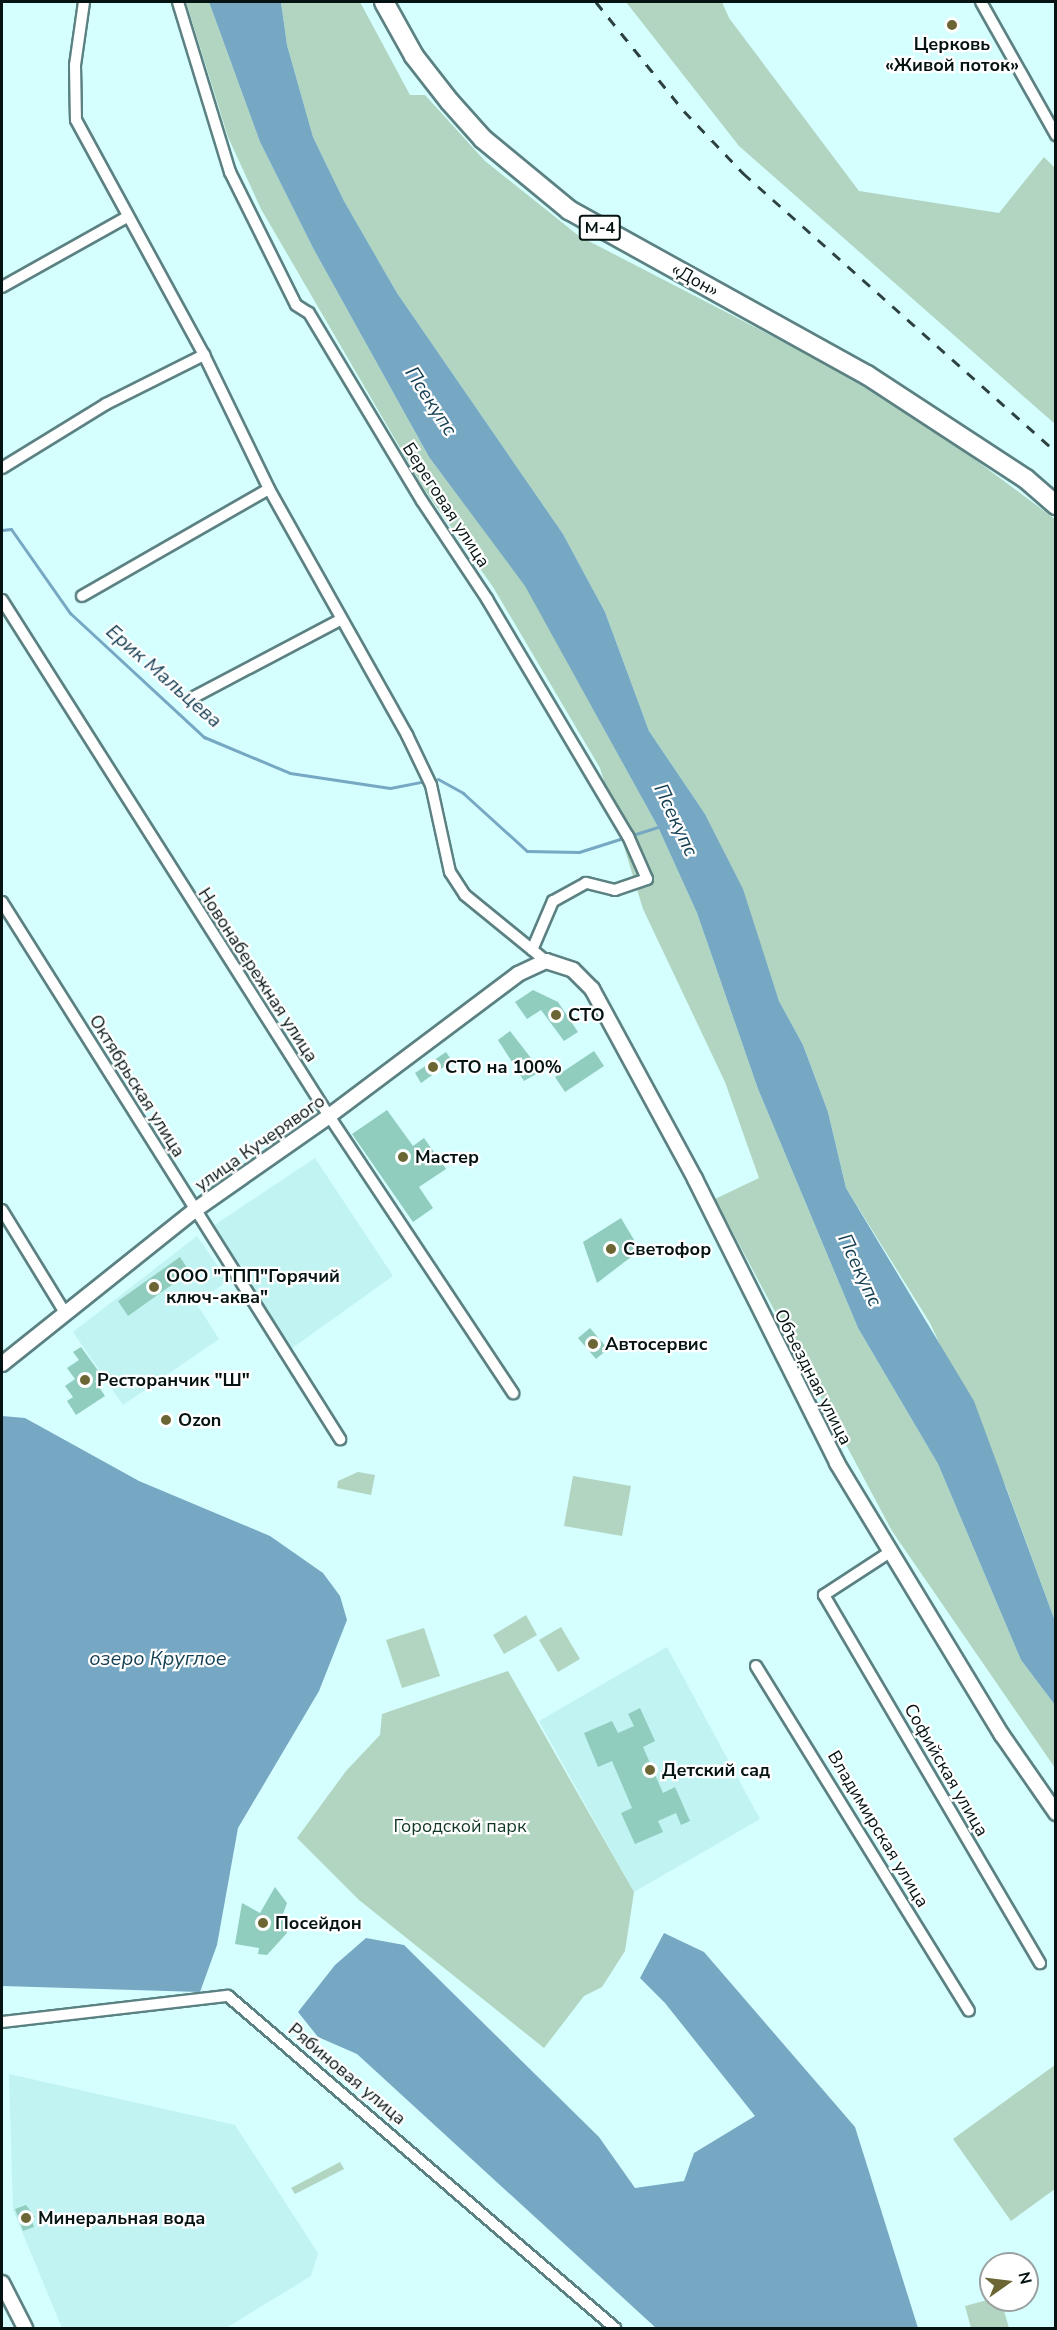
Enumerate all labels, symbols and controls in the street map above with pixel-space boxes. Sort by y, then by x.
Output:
marker: Церковь «Живой поток» [945,18,959,32]
place label: Церковь «Живой поток» [885,34,1019,76]
road number: М-4 [578,215,622,241]
street label: «Дон» [668,258,722,302]
water label: Псекупс [400,362,462,440]
street label: Береговая улица [398,439,494,571]
water label: Ерик Мальцева [101,619,227,733]
water label: Псекупс [649,780,703,860]
street label: Новонабережная улица [194,884,322,1066]
place label: СТО [568,1004,605,1026]
marker: СТО [549,1008,563,1022]
street label: Октябрьская улица [84,1011,190,1161]
place label: СТО на 100% [445,1056,562,1078]
marker: СТО на 100% [426,1060,440,1074]
street label: улица Кучерявого [191,1090,329,1196]
place label: Мастер [415,1146,479,1168]
marker: Мастер [396,1150,410,1164]
water label: Псекупс [833,1230,887,1310]
place label: Светофор [623,1238,711,1260]
marker: Светофор [604,1242,618,1256]
place label: ООО "ТПП"Горячий ключ-аква" [166,1266,340,1308]
marker: ООО "ТПП"Горячий ключ-аква" [147,1280,161,1294]
street label: Объездная улица [769,1306,857,1448]
place label: Автосервис [605,1333,707,1355]
marker: Автосервис [586,1337,600,1351]
place label: Ресторанчик "Ш" [97,1369,250,1391]
marker: Ресторанчик "Ш" [78,1373,92,1387]
place label: Ozon [178,1409,221,1431]
marker: Ozon [159,1413,173,1427]
water label: озеро Круглое [89,1646,227,1670]
street label: Софийская улица [899,1700,993,1840]
street label: Владимирская улица [823,1747,933,1911]
place label: Детский сад [662,1759,770,1781]
marker: Детский сад [643,1763,657,1777]
park label: Городской парк [394,1815,526,1837]
place label: Посейдон [275,1912,362,1934]
marker: Посейдон [256,1916,270,1930]
street label: Рябиновая улица [284,2019,410,2129]
place label: Минеральная вода [38,2207,205,2229]
marker: Минеральная вода [19,2211,33,2225]
north arrow [979,2252,1039,2312]
text: N [1012,2270,1037,2287]

